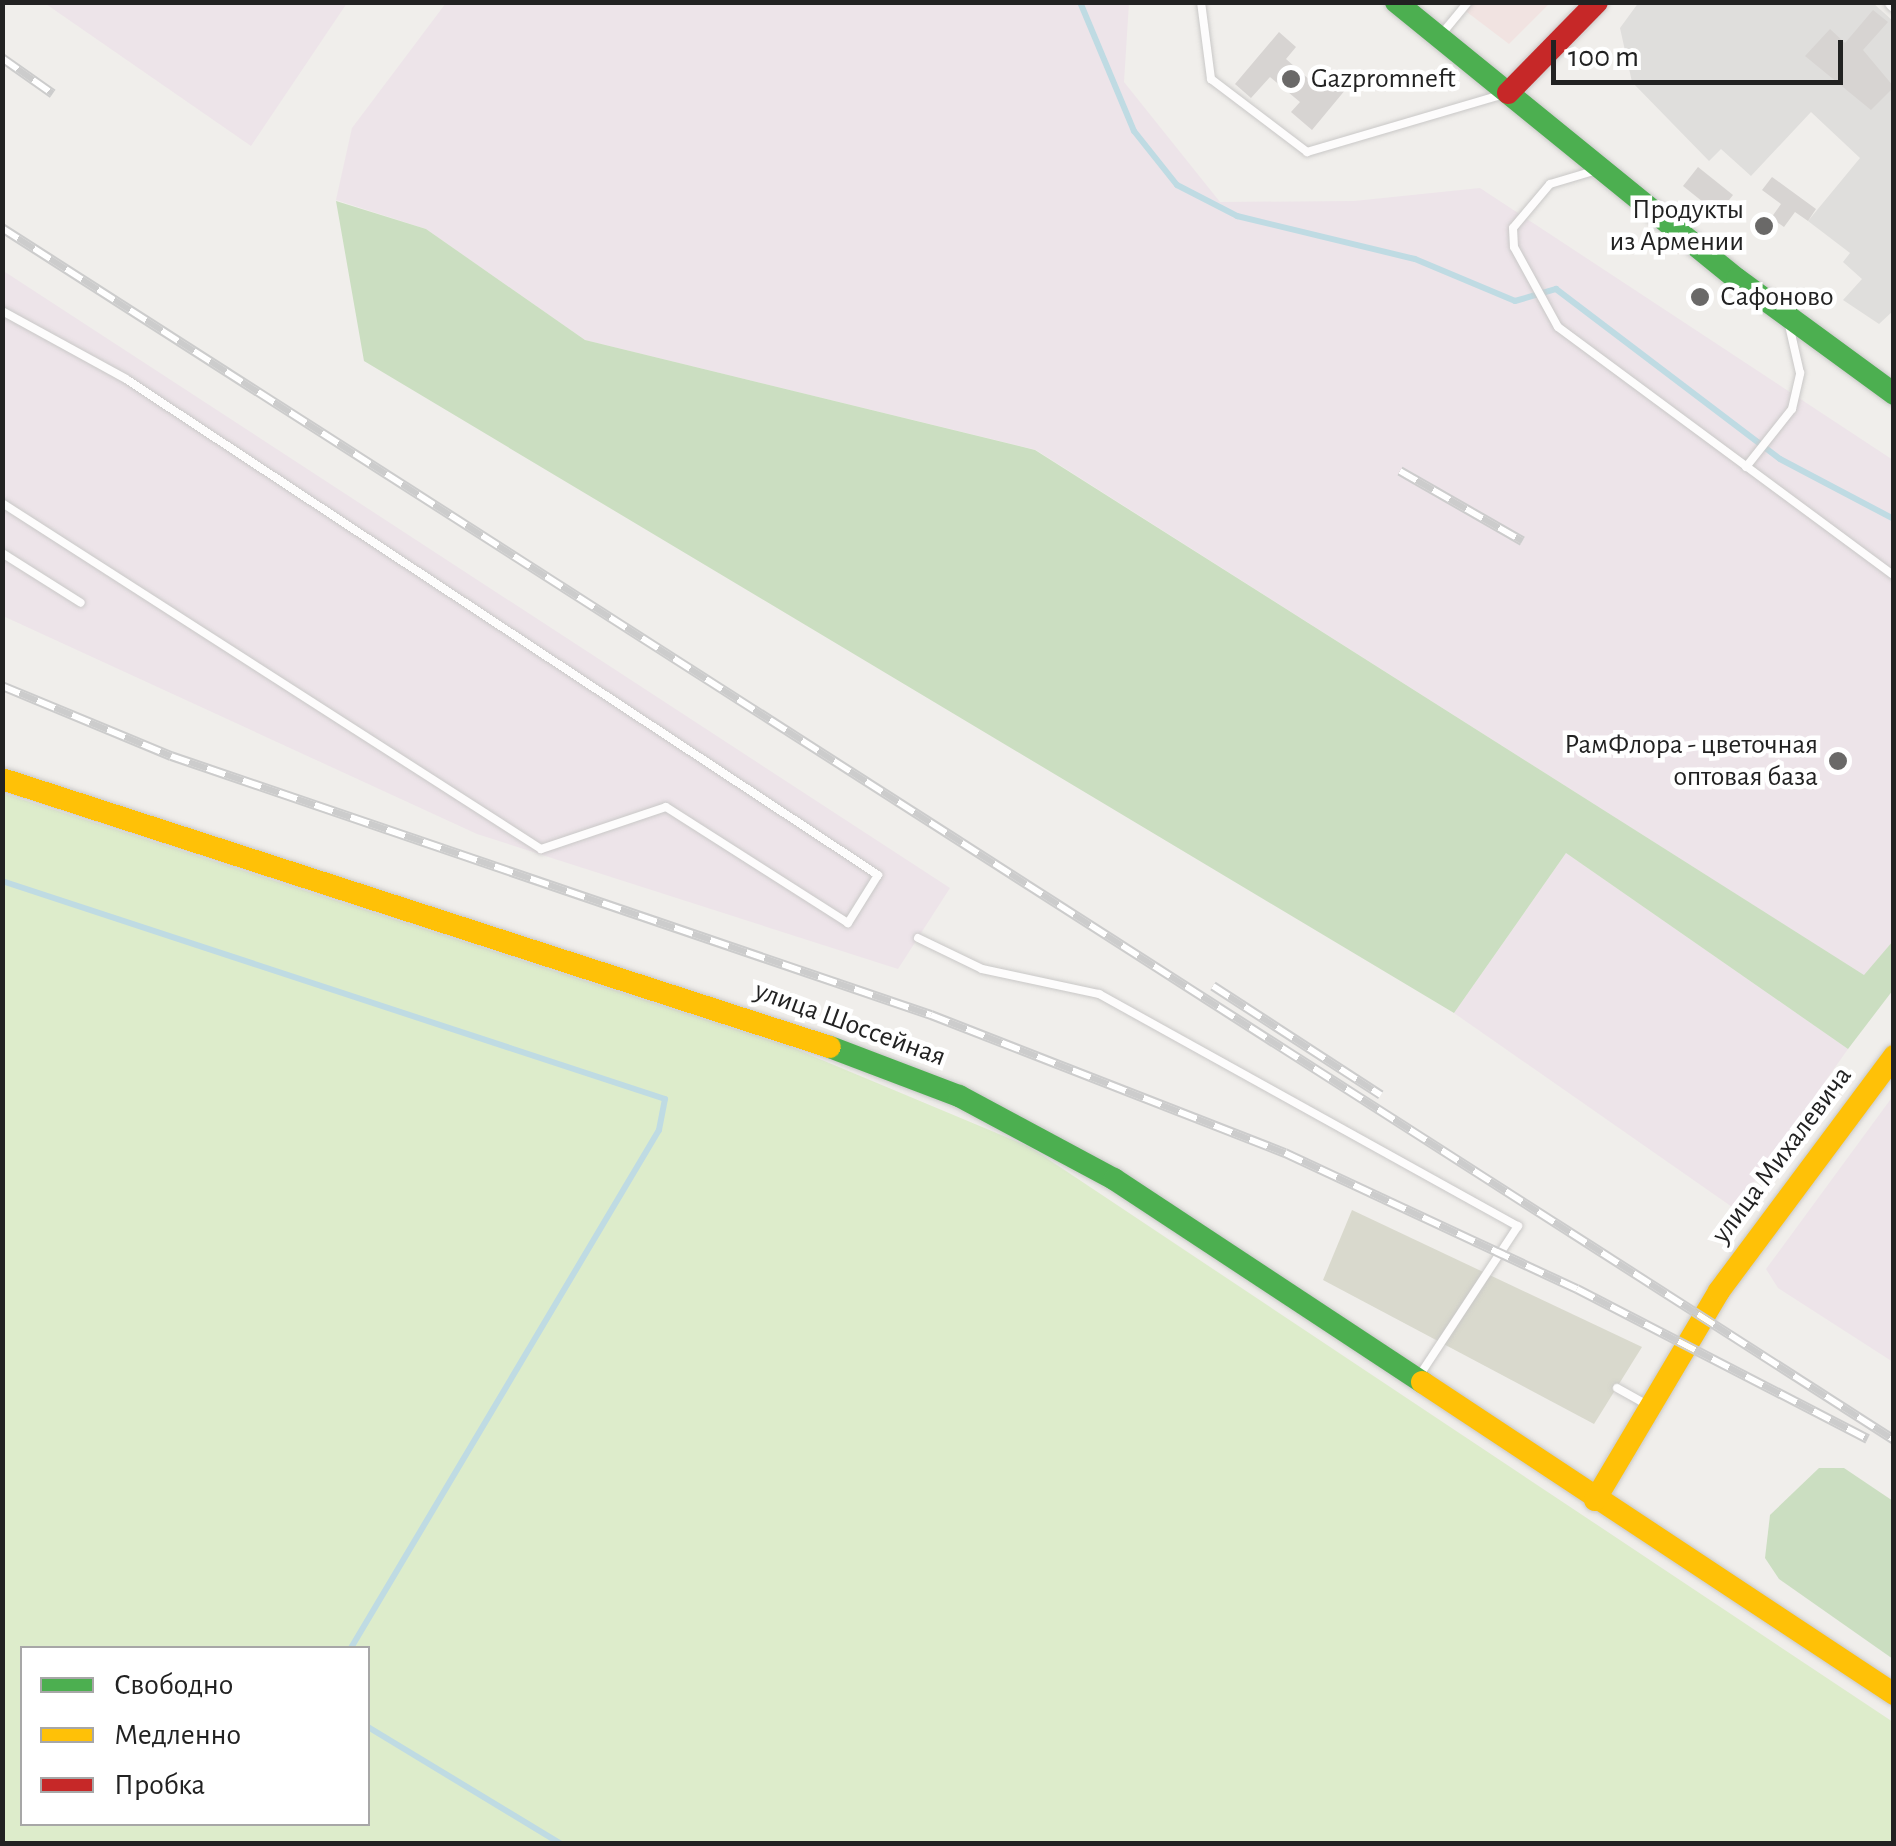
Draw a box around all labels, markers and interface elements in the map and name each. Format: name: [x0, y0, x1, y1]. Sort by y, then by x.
scale bar: [1556, 20, 1848, 82]
text: 100 m: [1568, 42, 1639, 72]
place label: Gazpromneft: [1311, 62, 1456, 96]
marker: Gazpromneft: [1280, 68, 1302, 90]
place label: Продукты из Армении: [1609, 193, 1744, 259]
marker: Продукты из Армении: [1753, 215, 1775, 237]
place label: Сафоново: [1720, 280, 1833, 314]
marker: Сафоново: [1689, 286, 1711, 308]
place label: РамФлора - цветочная оптовая база: [1564, 728, 1818, 794]
marker: РамФлора - цветочная оптовая база: [1827, 750, 1849, 772]
street label: улица Шоссейная: [750, 974, 950, 1074]
street label: улица Михалевича: [1705, 1060, 1859, 1250]
legend: [20, 1646, 370, 1826]
text: Свободно: [114, 1670, 233, 1700]
text: Медленно: [114, 1720, 241, 1750]
text: Пробка: [114, 1770, 205, 1800]

